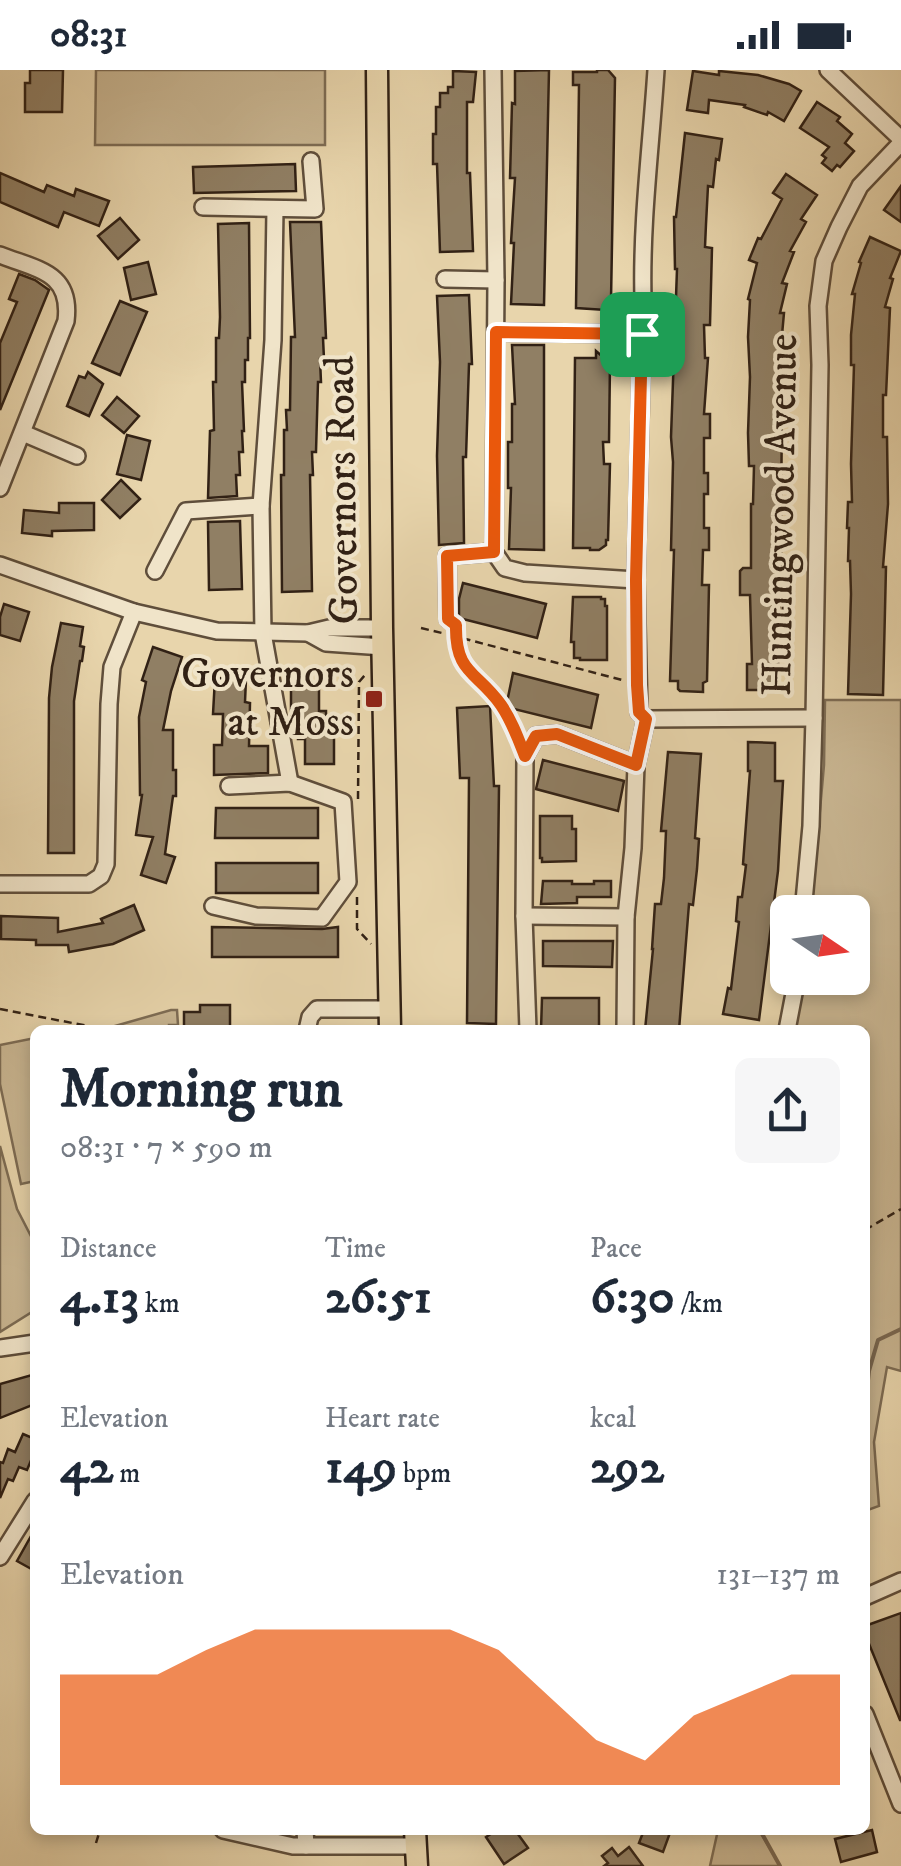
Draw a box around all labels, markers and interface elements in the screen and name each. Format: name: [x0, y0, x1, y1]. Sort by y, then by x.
text: 08:31: [50, 11, 128, 59]
pin: [600, 292, 685, 377]
icon: arrive: [615, 307, 670, 362]
street label: Huntingwood Avenue: [752, 333, 810, 697]
street label: Governors Road: [315, 355, 371, 625]
place label: Governors at Moss: [181, 649, 354, 749]
marker: Governors at Moss: [363, 688, 385, 710]
north arrow: [770, 895, 870, 995]
map controls: [770, 895, 870, 995]
text: Morning run: [60, 1056, 342, 1125]
button: share: [735, 1058, 840, 1163]
text: 08:31 · 7 × 590 m: [60, 1128, 273, 1168]
text: Distance: [60, 1231, 156, 1266]
text: Time: [325, 1231, 386, 1266]
text: Pace: [590, 1231, 642, 1266]
text: 4.13: [60, 1266, 139, 1329]
text: 26:51: [325, 1266, 432, 1329]
text: 6:30: [590, 1266, 675, 1329]
text: km: [139, 1286, 180, 1321]
text: /km: [675, 1286, 723, 1321]
text: Elevation: [60, 1401, 168, 1436]
text: Heart rate: [325, 1401, 440, 1436]
text: kcal: [590, 1401, 636, 1436]
text: 42: [60, 1436, 113, 1499]
text: 149: [325, 1436, 397, 1499]
text: 292: [590, 1436, 664, 1499]
text: m: [113, 1456, 140, 1491]
text: bpm: [397, 1456, 451, 1491]
text: Elevation: [60, 1555, 184, 1595]
text: 131–137 m: [716, 1555, 840, 1595]

